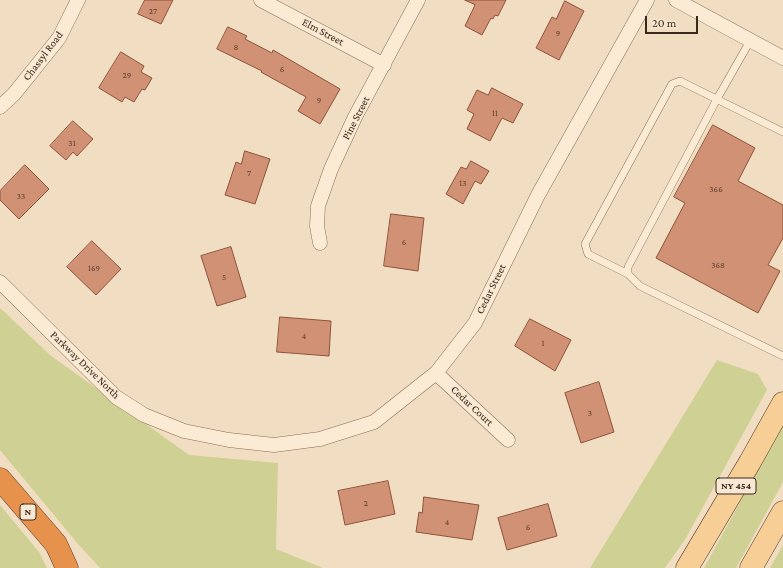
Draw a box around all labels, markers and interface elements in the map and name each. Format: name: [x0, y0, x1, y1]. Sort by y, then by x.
house number: 27: [149, 6, 157, 16]
scale bar: [647, 8, 700, 34]
street label: Elm Street: [300, 15, 346, 49]
text: 20 m: [652, 16, 676, 30]
house number: 9: [556, 28, 560, 38]
street label: Chassyl Road: [20, 29, 66, 83]
house number: 8: [234, 42, 238, 52]
house number: 6: [280, 64, 284, 74]
house number: 29: [123, 70, 131, 80]
street label: Pine Street: [339, 94, 373, 142]
house number: 9: [317, 95, 321, 105]
house number: 11: [492, 108, 498, 118]
house number: 31: [68, 138, 76, 148]
house number: 7: [247, 168, 251, 178]
house number: 13: [459, 178, 467, 188]
house number: 366: [709, 184, 723, 194]
house number: 33: [17, 191, 25, 201]
house number: 6: [402, 237, 406, 247]
house number: 368: [711, 260, 725, 270]
street label: Cedar Street: [473, 262, 509, 316]
house number: 169: [88, 263, 100, 273]
house number: 5: [222, 272, 226, 282]
street label: Parkway Drive North: [47, 328, 123, 402]
house number: 4: [302, 331, 306, 341]
house number: 1: [542, 338, 544, 348]
street label: Cedar Court: [448, 383, 496, 429]
house number: 3: [588, 408, 592, 418]
road number: NY 454: [716, 478, 756, 494]
house number: 2: [364, 498, 368, 508]
road number: N: [20, 504, 36, 520]
house number: 4: [445, 517, 449, 527]
house number: 6: [526, 522, 530, 532]

